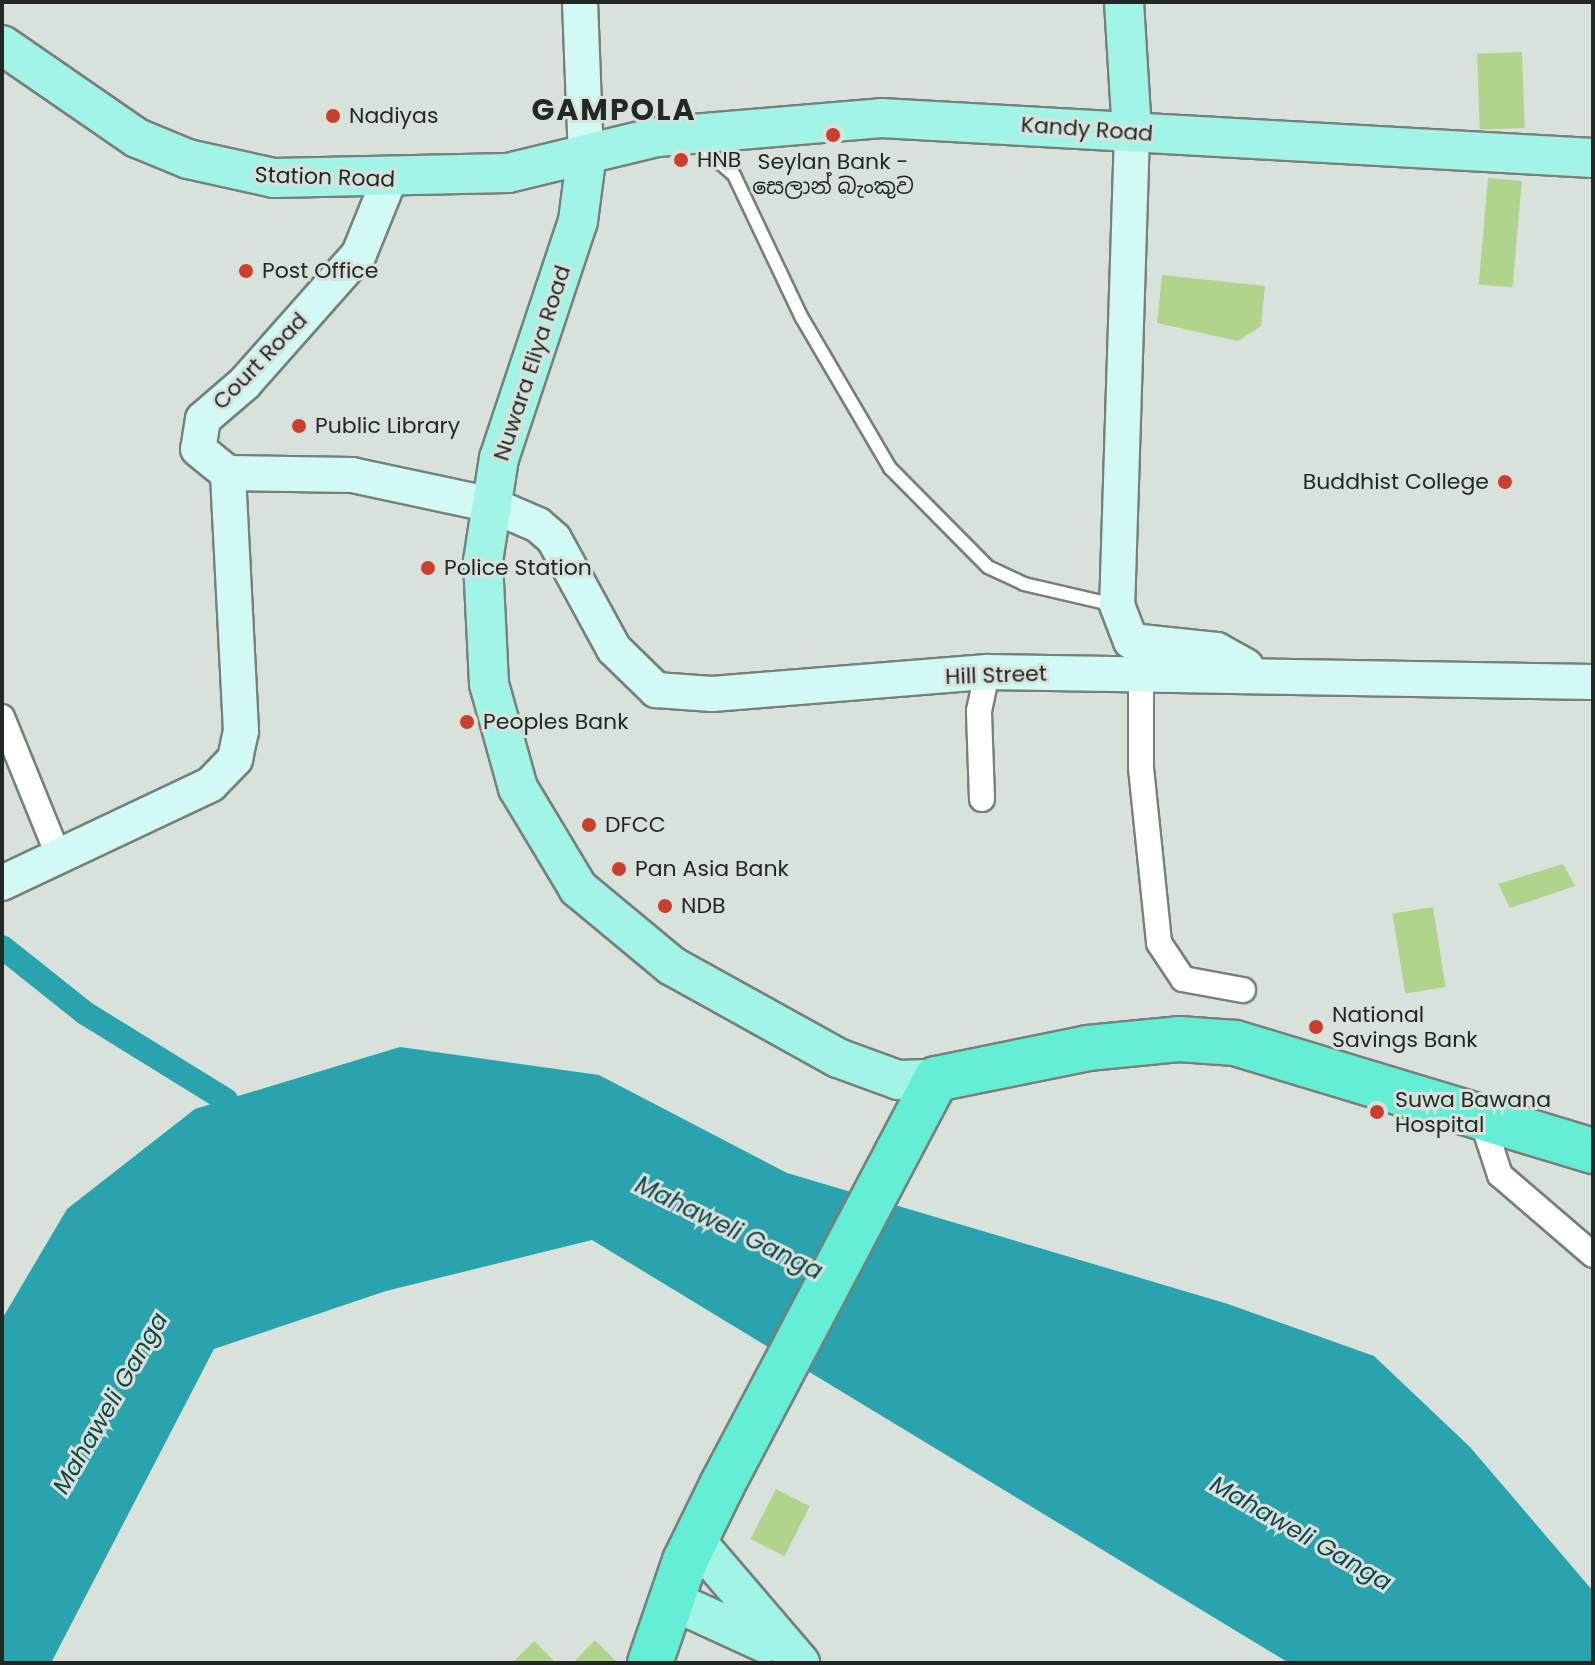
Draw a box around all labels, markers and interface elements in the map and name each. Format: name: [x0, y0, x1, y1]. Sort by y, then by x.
district label: GAMPOLA: [531, 92, 697, 128]
place label: Nadiyas: [349, 103, 438, 129]
marker: Nadiyas: [324, 107, 342, 125]
street label: Kandy Road: [1020, 111, 1154, 147]
marker: Seylan Bank - සෙලාන් බැංකුව: [824, 126, 842, 144]
place label: HNB: [697, 147, 741, 173]
place label: Seylan Bank - සෙලාන් බැංකුව: [752, 148, 914, 200]
marker: HNB: [672, 151, 690, 169]
street label: Station Road: [254, 161, 396, 193]
place label: Post Office: [262, 258, 378, 284]
marker: Post Office: [237, 262, 255, 280]
street label: Nuwara Eliya Road: [488, 262, 576, 464]
street label: Court Road: [207, 307, 313, 415]
place label: Public Library: [315, 413, 460, 439]
marker: Public Library: [290, 417, 308, 435]
place label: Buddhist College: [1303, 469, 1489, 495]
marker: Buddhist College: [1496, 473, 1514, 491]
place label: Police Station: [444, 555, 592, 581]
marker: Police Station: [419, 559, 437, 577]
street label: Hill Street: [945, 660, 1047, 690]
place label: Peoples Bank: [483, 709, 629, 735]
marker: Peoples Bank: [458, 713, 476, 731]
place label: DFCC: [605, 812, 666, 838]
marker: DFCC: [580, 816, 598, 834]
place label: Pan Asia Bank: [635, 856, 789, 882]
marker: Pan Asia Bank: [610, 860, 628, 878]
place label: NDB: [681, 893, 726, 919]
marker: NDB: [656, 897, 674, 915]
place label: National Savings Bank: [1332, 1001, 1478, 1052]
marker: National Savings Bank: [1307, 1018, 1325, 1036]
place label: Suwa Bawana Hospital: [1395, 1086, 1551, 1138]
marker: Suwa Bawana Hospital: [1366, 1101, 1388, 1123]
water label: Mahaweli Ganga: [631, 1170, 827, 1286]
water label: Mahaweli Ganga: [46, 1307, 174, 1499]
water label: Mahaweli Ganga: [1205, 1469, 1397, 1597]

